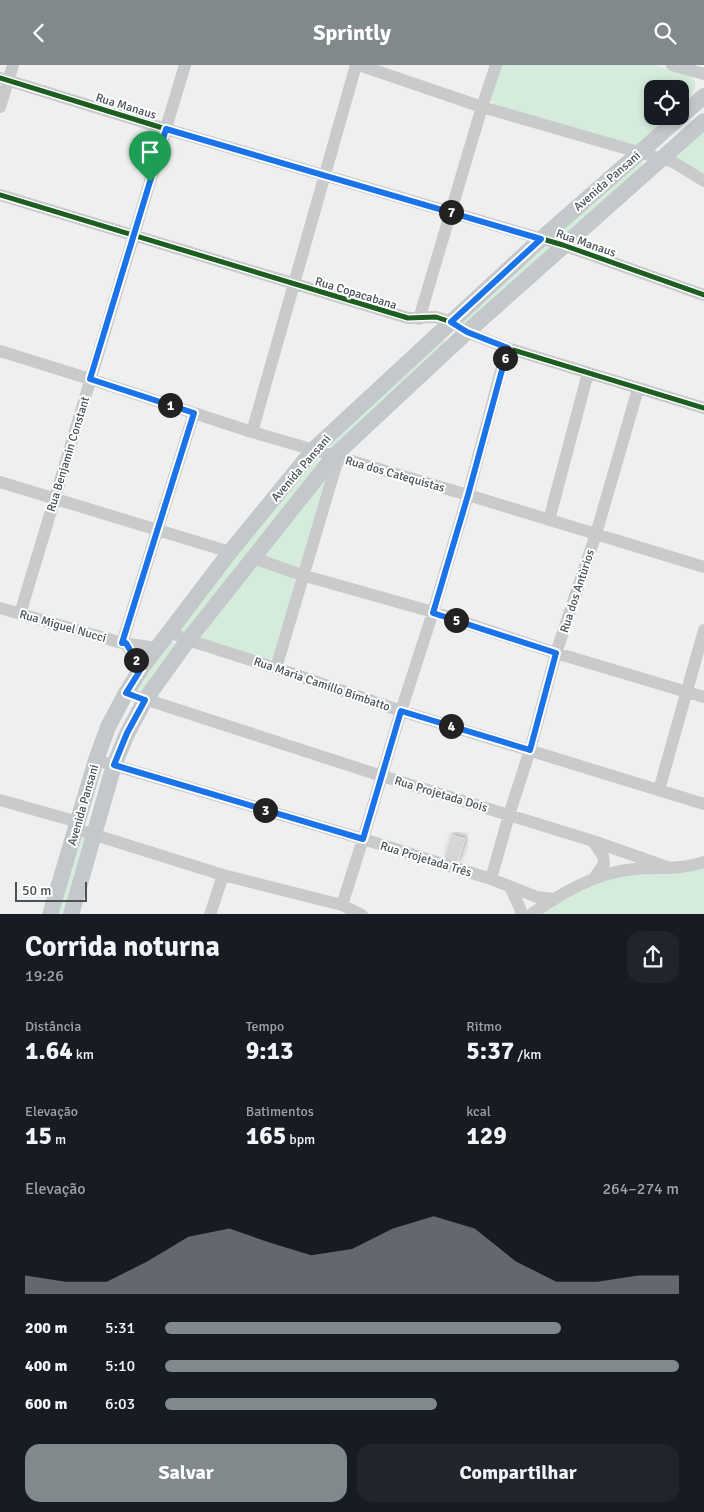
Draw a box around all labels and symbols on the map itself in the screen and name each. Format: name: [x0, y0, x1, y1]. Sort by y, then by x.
street label: Rua Manaus: [94, 90, 158, 123]
pin: [129, 131, 171, 182]
street label: Avenida Pansani: [571, 148, 644, 214]
pin: 7: [438, 199, 464, 225]
street label: Rua Manaus: [554, 226, 618, 261]
street label: Rua Copacabana: [313, 274, 399, 313]
pin: 6: [492, 345, 518, 371]
pin: 1: [158, 393, 182, 417]
street label: Rua Benjamin Constant: [44, 395, 93, 514]
street label: Avenida Pansani: [268, 432, 334, 505]
street label: Rua dos Catequistas: [343, 453, 446, 496]
street label: Rua dos Antùrios: [557, 548, 598, 635]
street label: Rua Miguel Nucci: [18, 607, 108, 646]
pin: 5: [444, 607, 468, 633]
pin: 2: [124, 647, 148, 673]
street label: Rua Maria Camillo Bimbatto: [252, 654, 392, 715]
pin: 4: [438, 713, 464, 739]
street label: Avenida Pansani: [65, 763, 102, 847]
street label: Rua Projetada Dois: [393, 773, 489, 816]
pin: 3: [252, 797, 278, 823]
street label: Rua Projetada Três: [378, 838, 473, 880]
scale bar: [15, 879, 88, 903]

